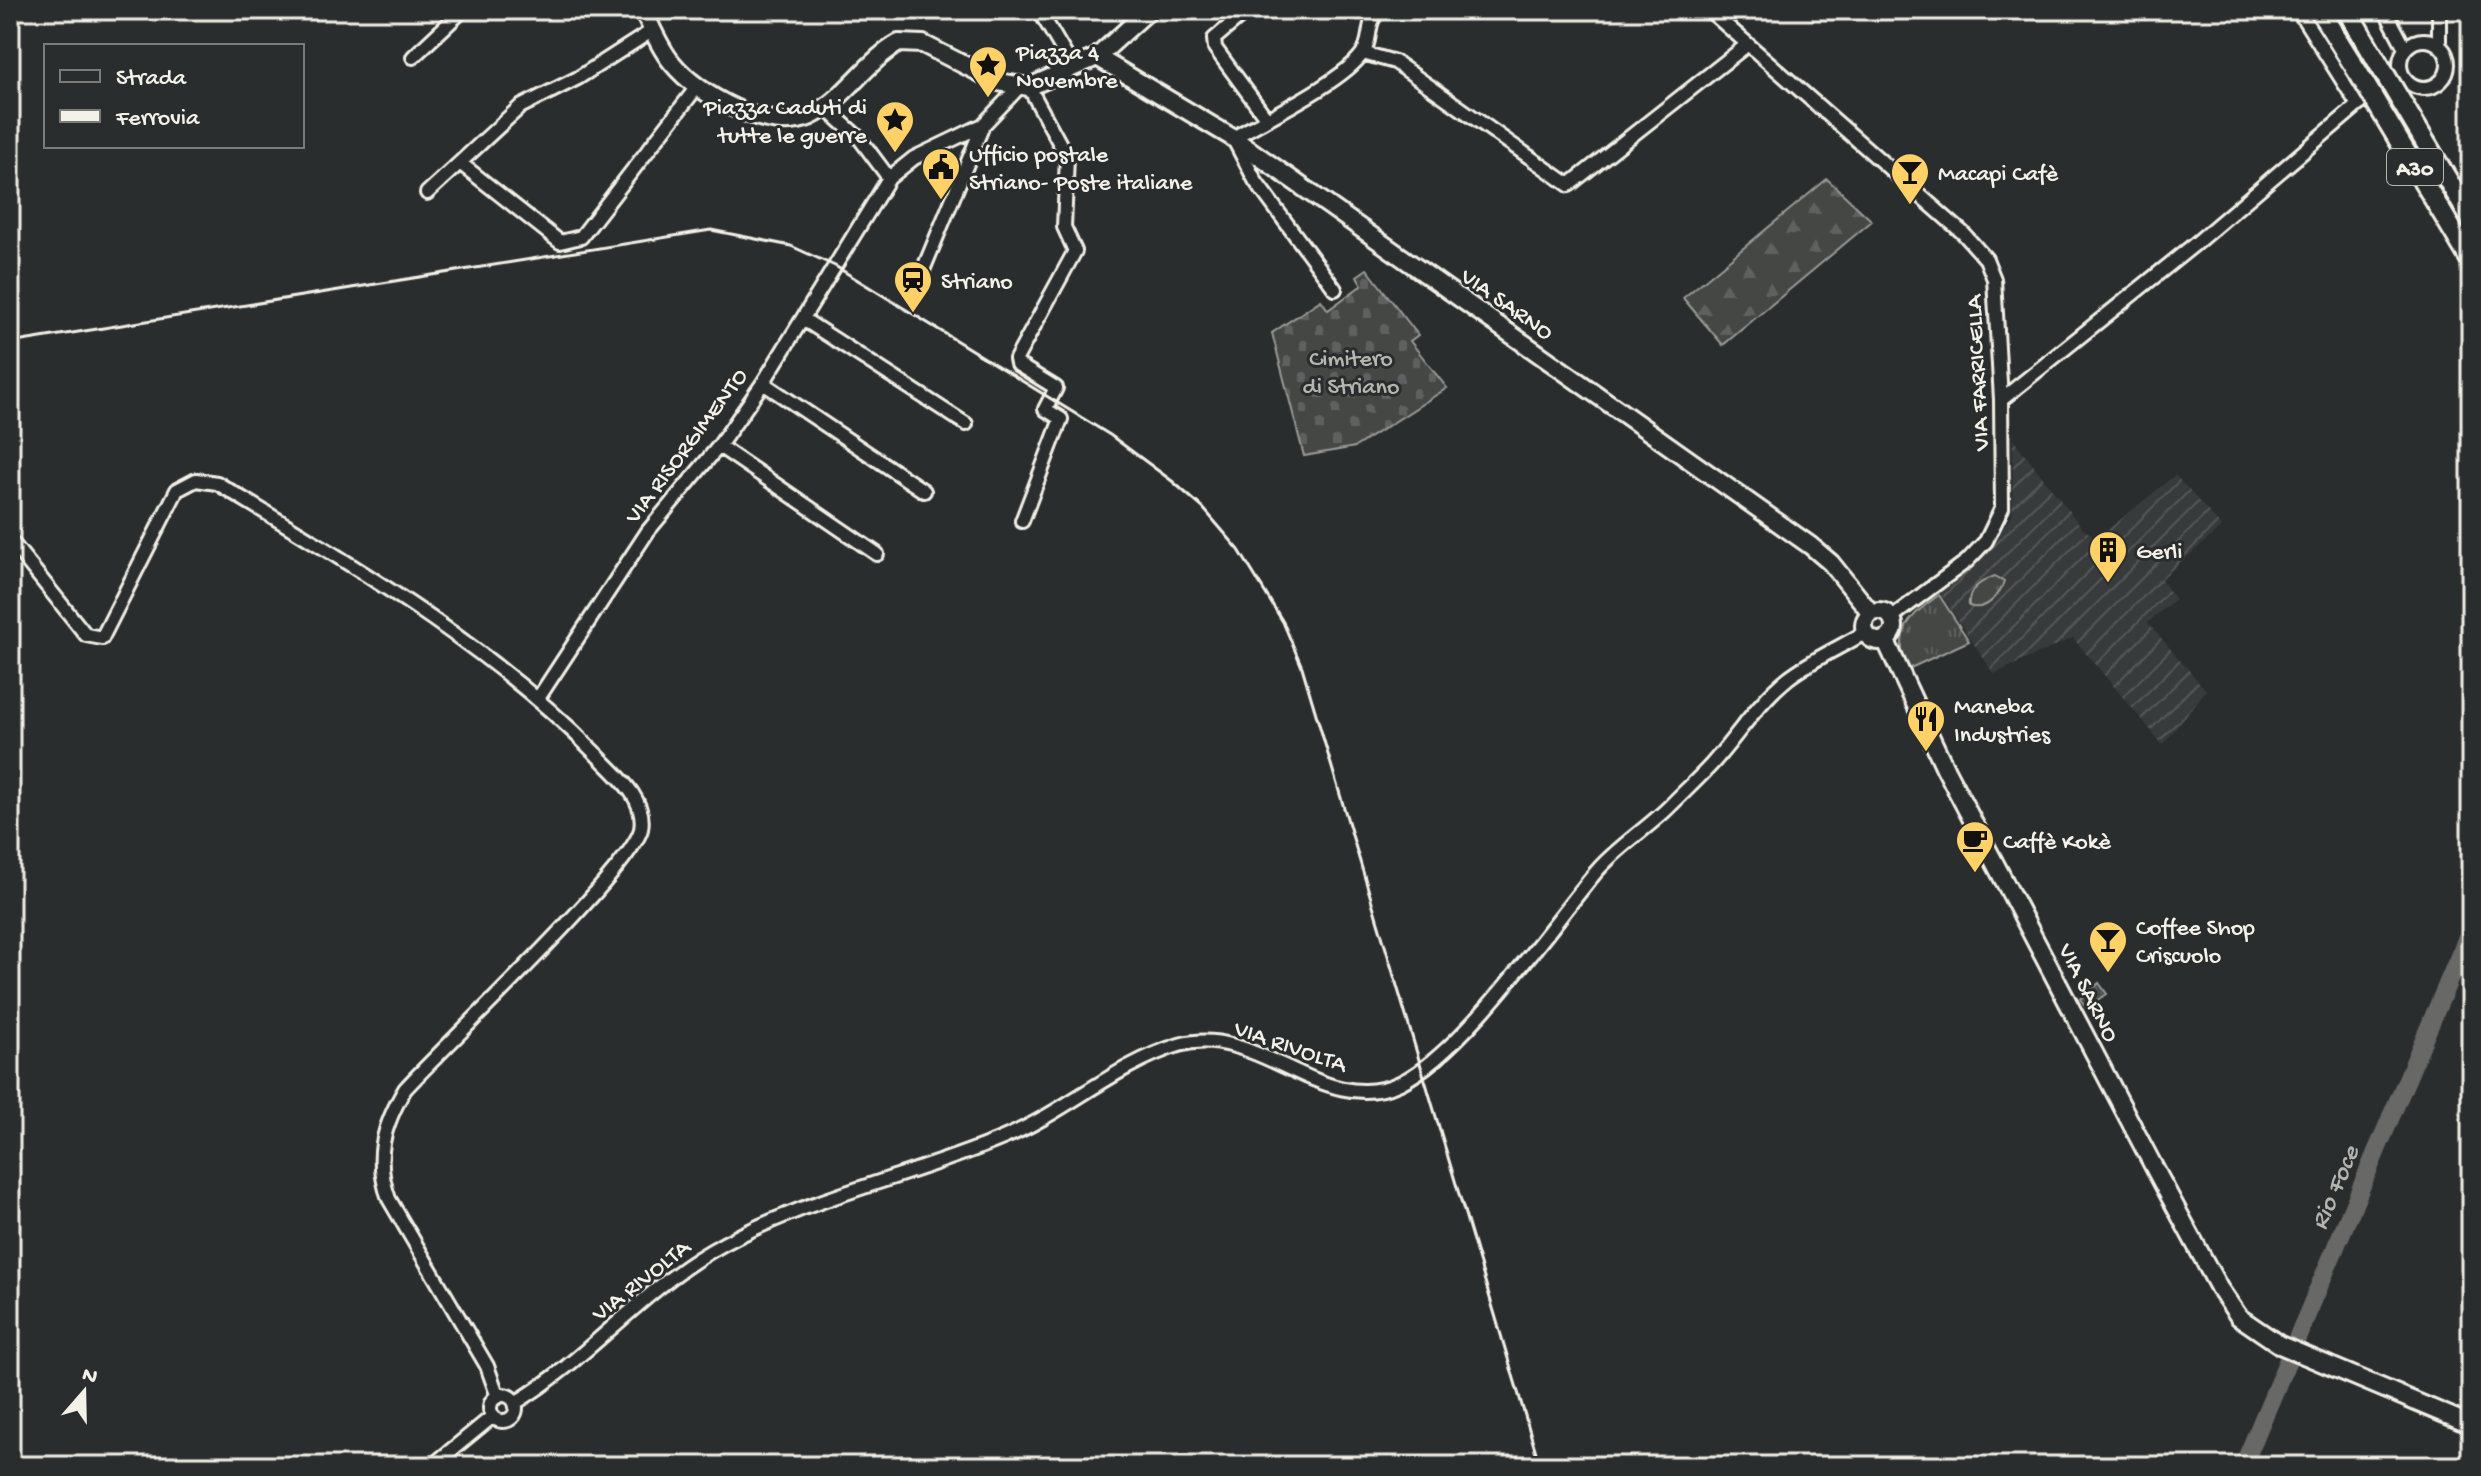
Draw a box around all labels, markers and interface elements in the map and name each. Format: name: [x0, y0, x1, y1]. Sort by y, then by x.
place label: Piazza 4 Novembre: [1015, 40, 1118, 97]
legend: [44, 44, 304, 148]
place icon: Piazza 4 Novembre: [967, 44, 1009, 99]
text: Strada: [116, 65, 187, 94]
place label: Piazza Caduti di tutte le guerre: [702, 95, 868, 152]
place icon: Piazza Caduti di tutte le guerre: [874, 99, 916, 154]
text: Ferrovia: [115, 105, 200, 134]
place label: Ufficio postale Striano- Poste italiane: [969, 142, 1193, 199]
public building icon: Ufficio postale Striano- Poste italiane: [920, 146, 962, 201]
road number: A30: [2387, 149, 2443, 185]
bar icon: Macapi Cafè: [1889, 151, 1931, 206]
place label: Macapi Cafè: [1938, 161, 2059, 190]
station icon: Striano: [892, 259, 934, 314]
street label: VIA SARNO: [1453, 263, 1558, 348]
place label: Striano: [941, 269, 1013, 298]
street label: VIA FARRICELLA: [1961, 292, 1998, 452]
park label: Cimitero di Striano: [1303, 346, 1399, 403]
street label: VIA RISORGIMENTO: [619, 364, 756, 531]
building icon: Gerli: [2087, 529, 2129, 584]
place label: Gerli: [2136, 539, 2183, 568]
place label: Maneba Industries: [1954, 694, 2051, 751]
restaurant icon: Maneba Industries: [1905, 698, 1947, 753]
cafe icon: Caffè Kokè: [1954, 819, 1996, 874]
place label: Caffè Kokè: [2003, 829, 2111, 858]
place label: Coffee Shop Criscuolo: [2136, 915, 2255, 972]
bar icon: Coffee Shop Criscuolo: [2087, 919, 2129, 974]
street label: VIA SARNO: [2049, 938, 2124, 1048]
street label: VIA RIVOLTA: [1229, 1015, 1352, 1082]
water label: Rio Foce: [2306, 1141, 2369, 1235]
street label: VIA RIVOLTA: [586, 1233, 699, 1330]
north arrow: [44, 1352, 124, 1432]
text: N: [78, 1362, 101, 1392]

